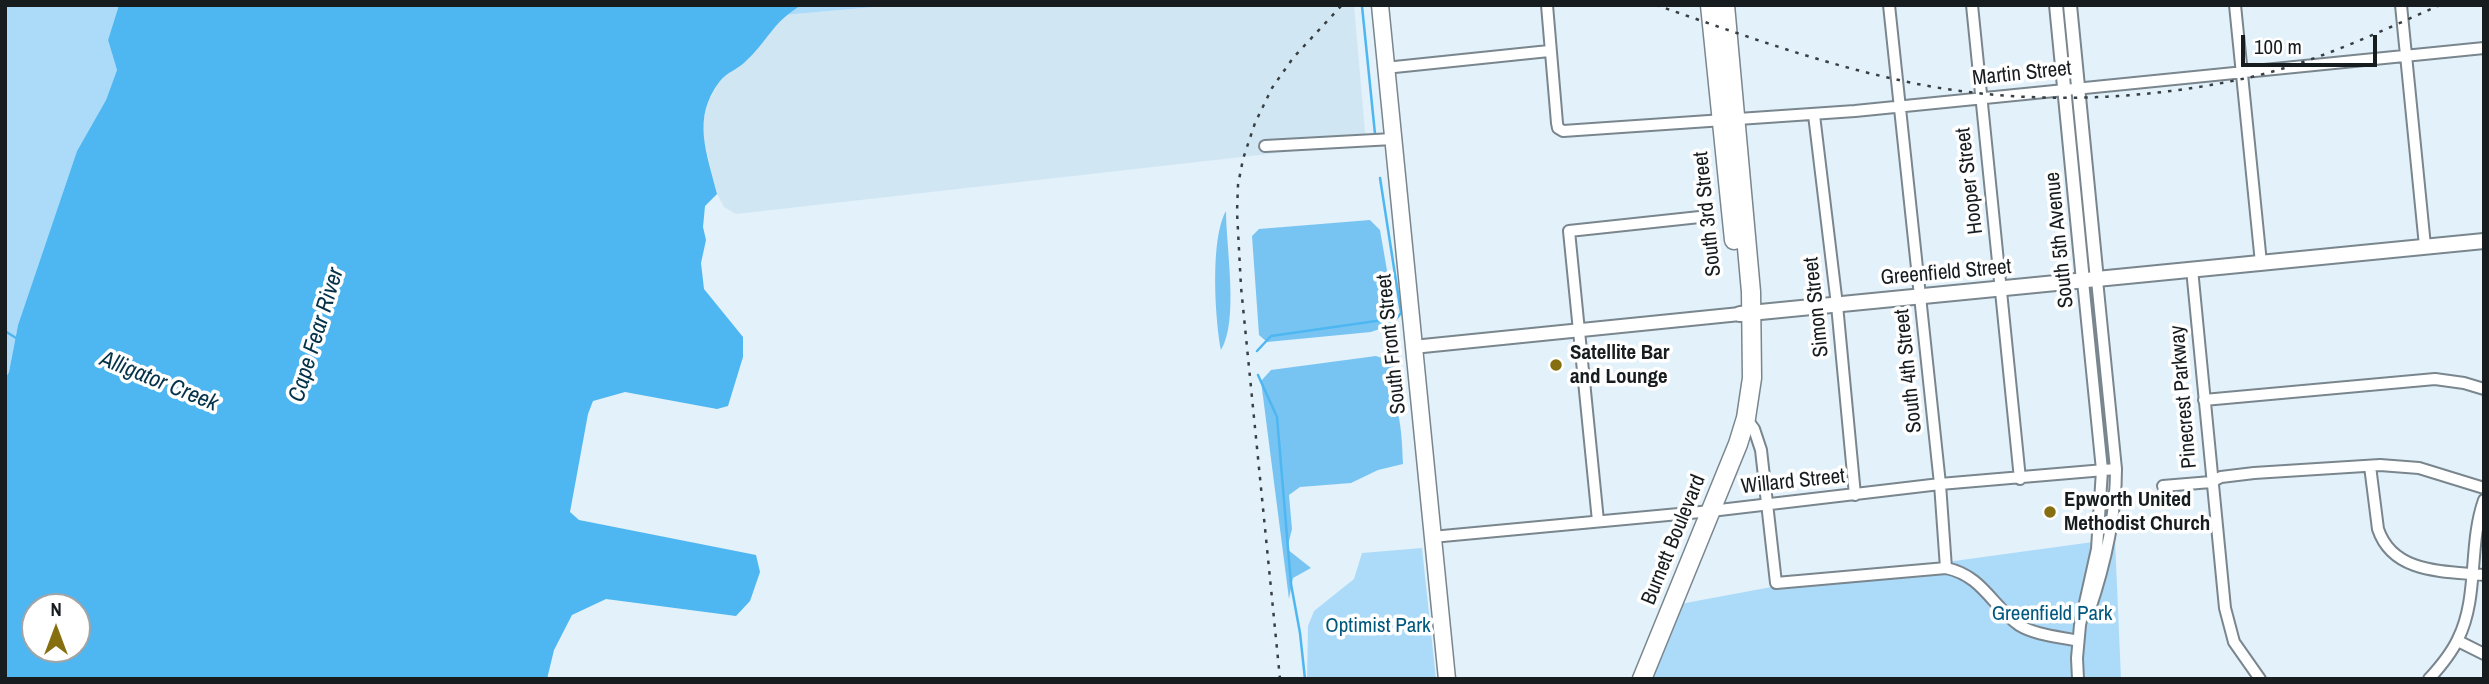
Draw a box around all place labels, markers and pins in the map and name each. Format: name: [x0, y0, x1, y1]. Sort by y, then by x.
place label: Satellite Bar and Lounge: [1570, 340, 1670, 390]
marker: Satellite Bar and Lounge: [1548, 357, 1564, 373]
place label: Epworth United Methodist Church: [2064, 487, 2210, 537]
marker: Epworth United Methodist Church: [2042, 504, 2058, 520]

